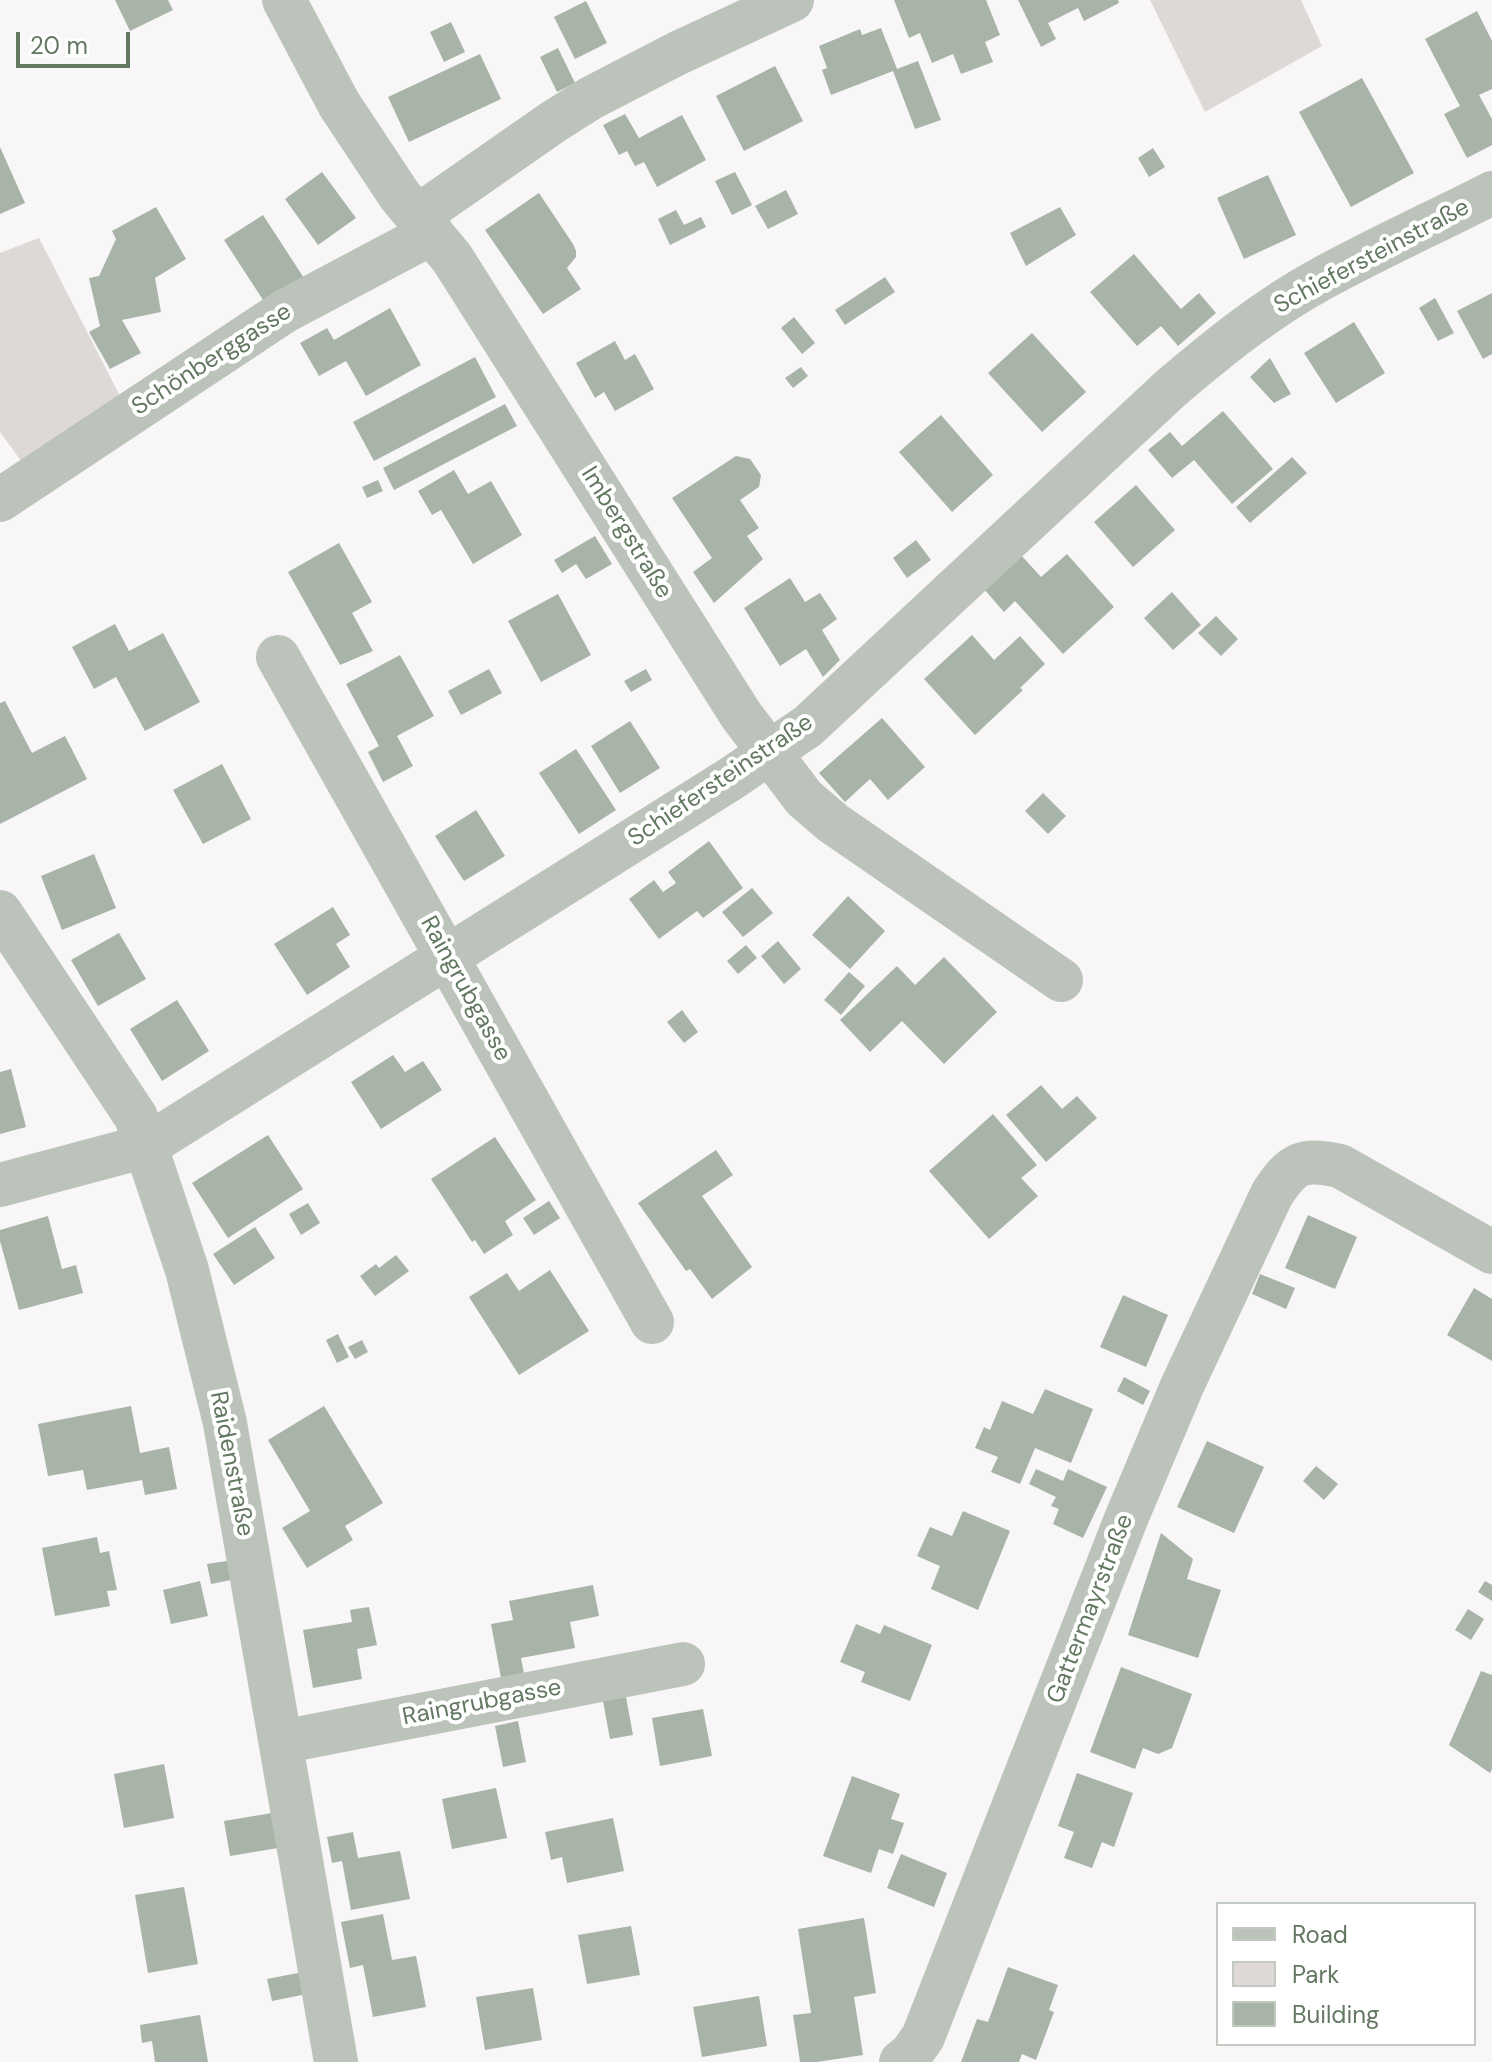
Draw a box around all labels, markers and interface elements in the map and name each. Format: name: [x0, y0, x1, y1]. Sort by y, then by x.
scale bar: [20, 16, 134, 66]
text: 20 m: [30, 30, 88, 61]
street label: Schiefersteinstraße: [1270, 193, 1474, 321]
street label: Schönberggasse: [127, 298, 297, 422]
street label: Imbergstraße: [574, 462, 678, 604]
street label: Schiefersteinstraße: [623, 708, 819, 854]
street label: Raingrubgasse: [413, 912, 517, 1066]
street label: Raidenstraße: [203, 1389, 259, 1539]
street label: Gattermayrstraße: [1042, 1510, 1140, 1708]
street label: Raingrubgasse: [400, 1673, 564, 1733]
legend: [1216, 1902, 1476, 2046]
text: Road: [1292, 1919, 1348, 1950]
text: Park: [1292, 1959, 1339, 1990]
text: Building: [1292, 1999, 1379, 2030]

